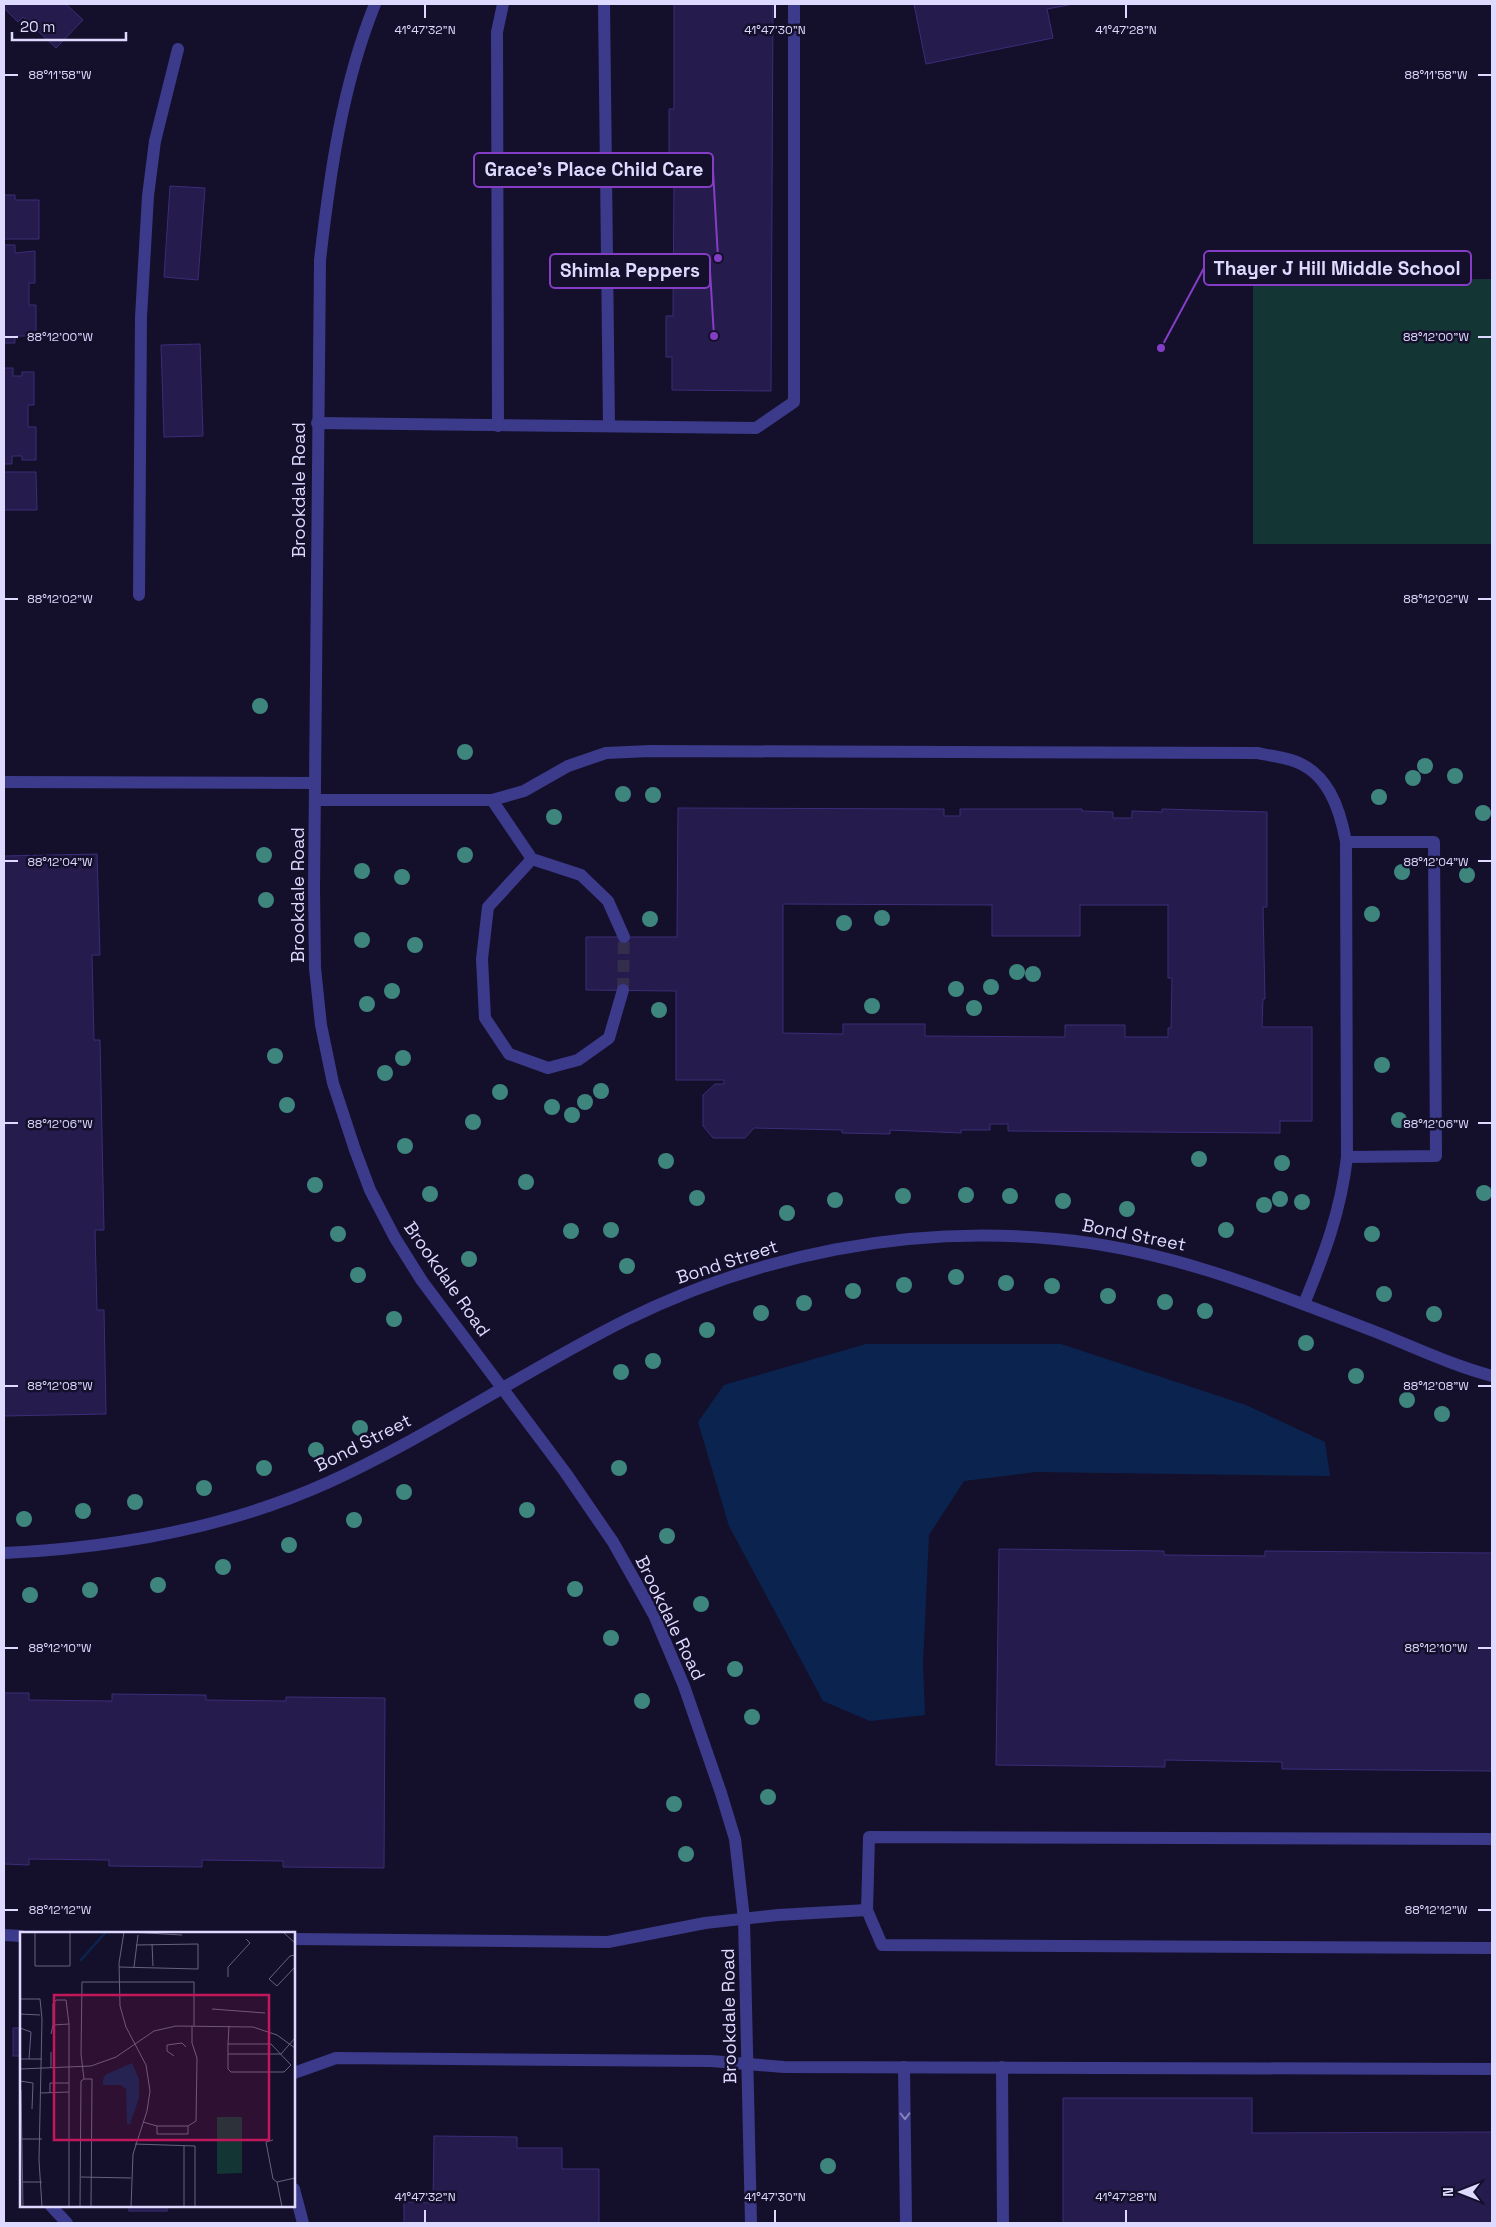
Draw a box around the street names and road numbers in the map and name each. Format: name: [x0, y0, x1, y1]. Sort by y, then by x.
street label: Brookdale Road: [287, 422, 310, 558]
street label: Brookdale Road: [286, 827, 309, 963]
street label: Bond Street: [1080, 1213, 1188, 1256]
street label: Brookdale Road: [399, 1217, 496, 1341]
street label: Bond Street: [673, 1234, 780, 1289]
street label: Bond Street: [311, 1408, 415, 1477]
street label: Brookdale Road: [630, 1552, 711, 1684]
street label: Brookdale Road: [716, 1948, 741, 2084]

